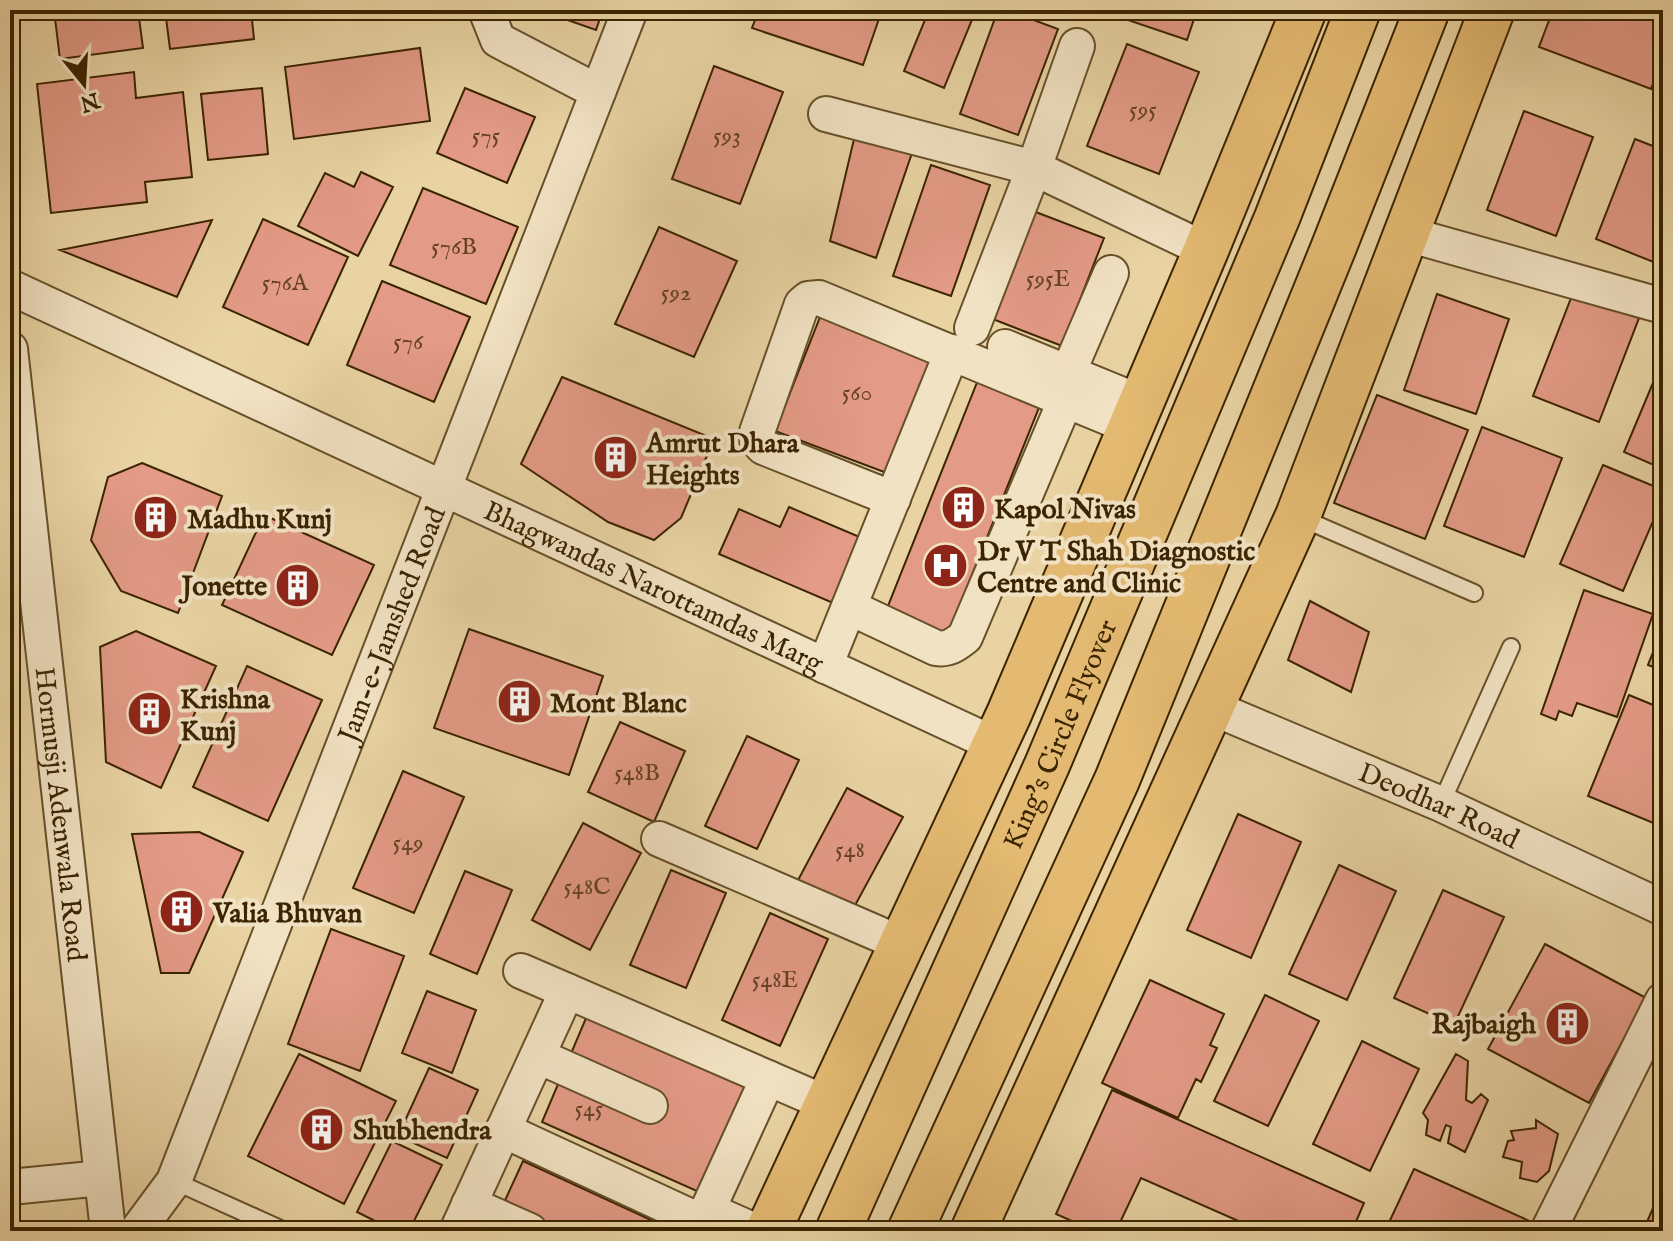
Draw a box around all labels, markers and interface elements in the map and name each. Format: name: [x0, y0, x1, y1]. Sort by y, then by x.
north arrow: [44, 44, 124, 124]
text: N: [76, 85, 104, 117]
house number: 595: [1129, 95, 1157, 126]
house number: 575: [472, 121, 501, 152]
house number: 593: [713, 121, 741, 152]
house number: 576B: [431, 232, 477, 263]
house number: 595E: [1026, 264, 1070, 295]
house number: 576A: [262, 268, 309, 299]
house number: 592: [661, 278, 691, 309]
house number: 576: [393, 327, 424, 358]
house number: 560: [842, 378, 872, 409]
place label: Amrut Dhara Heights: [645, 427, 800, 494]
building icon: Amrut Dhara Heights: [591, 434, 639, 482]
building icon: Kapol Nivas: [939, 484, 987, 532]
place label: Kapol Nivas: [994, 493, 1136, 528]
building icon: Madhu Kunj: [132, 494, 180, 542]
street label: Bhagwandas Narottamdas Marg: [478, 494, 829, 683]
street label: Jam-e-Jamshed Road: [331, 502, 455, 750]
place label: Madhu Kunj: [187, 503, 332, 538]
place label: Dr V T Shah Diagnostic Centre and Clinic: [977, 535, 1255, 602]
hospital icon: Dr V T Shah Diagnostic Centre and Clinic: [922, 542, 970, 590]
building icon: Jonette: [274, 561, 322, 609]
place label: Jonette: [177, 570, 267, 605]
street label: King's Circle Flyover: [996, 615, 1126, 855]
street label: Hormusji Adenwala Road: [25, 665, 93, 964]
building icon: Mont Blanc: [495, 678, 543, 726]
place label: Krishna Kunj: [180, 683, 271, 750]
place label: Mont Blanc: [550, 687, 687, 722]
building icon: Krishna Kunj: [125, 690, 173, 738]
street label: Deodhar Road: [1353, 756, 1524, 858]
house number: 548B: [614, 758, 660, 789]
house number: 549: [393, 828, 423, 859]
house number: 548: [835, 835, 865, 866]
house number: 548C: [564, 872, 610, 903]
building icon: Valia Bhuvan: [158, 888, 206, 936]
place label: Valia Bhuvan: [212, 897, 362, 932]
house number: 548E: [752, 965, 798, 996]
building icon: Rajbaigh: [1543, 999, 1591, 1047]
place label: Rajbaigh: [1431, 1008, 1537, 1043]
house number: 545: [575, 1094, 604, 1125]
building icon: Shubhendra: [298, 1105, 346, 1153]
place label: Shubhendra: [353, 1114, 492, 1149]

